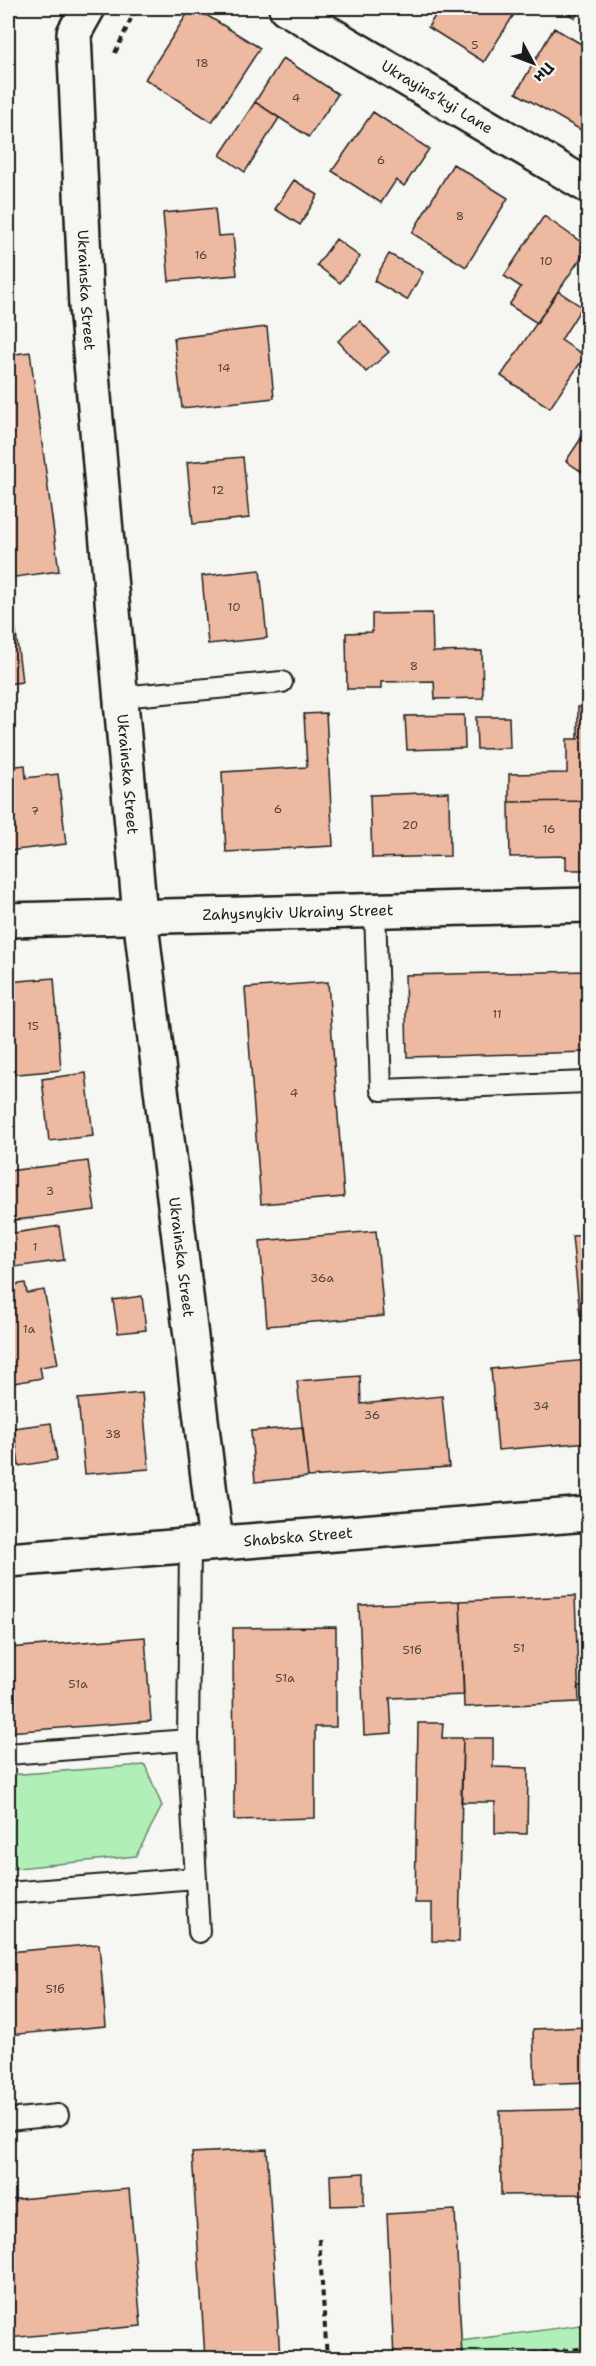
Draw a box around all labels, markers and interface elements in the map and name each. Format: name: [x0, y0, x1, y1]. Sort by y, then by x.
north arrow: [503, 33, 563, 93]
house number: 5: [471, 37, 479, 53]
house number: 18: [195, 55, 209, 71]
street label: Ukrayinsʹkyi Lane: [377, 56, 497, 138]
text: Пн: [529, 58, 559, 87]
house number: 4: [292, 90, 300, 106]
house number: 6: [377, 152, 385, 168]
house number: 8: [456, 208, 464, 224]
street label: Ukrainska Street: [73, 229, 100, 351]
house number: 16: [194, 247, 208, 263]
house number: 10: [539, 253, 553, 269]
house number: 14: [218, 360, 230, 376]
house number: 12: [212, 482, 224, 498]
house number: 10: [227, 599, 241, 615]
house number: 8: [410, 658, 418, 674]
street label: Ukrainska Street: [112, 713, 143, 835]
house number: 6: [274, 801, 282, 817]
house number: 7: [31, 803, 39, 819]
house number: 20: [402, 817, 418, 833]
house number: 16: [542, 821, 556, 837]
street label: Zahysnykiv Ukrainy Street: [202, 900, 394, 925]
house number: 11: [492, 1006, 502, 1022]
house number: 15: [27, 1018, 39, 1034]
house number: 4: [290, 1085, 298, 1101]
house number: 3: [46, 1183, 54, 1199]
street label: Ukrainska Street: [164, 1196, 199, 1318]
house number: 1: [32, 1239, 38, 1255]
house number: 36а: [310, 1270, 335, 1286]
house number: 1а: [23, 1321, 36, 1337]
house number: 34: [533, 1398, 549, 1414]
house number: 36: [364, 1407, 380, 1423]
house number: 38: [105, 1426, 121, 1442]
street label: Shabska Street: [243, 1523, 353, 1551]
house number: 51: [513, 1640, 525, 1656]
house number: 51б: [402, 1642, 422, 1658]
house number: 51а: [275, 1670, 295, 1686]
house number: 51а: [68, 1676, 88, 1692]
house number: 51б: [45, 1981, 65, 1997]

